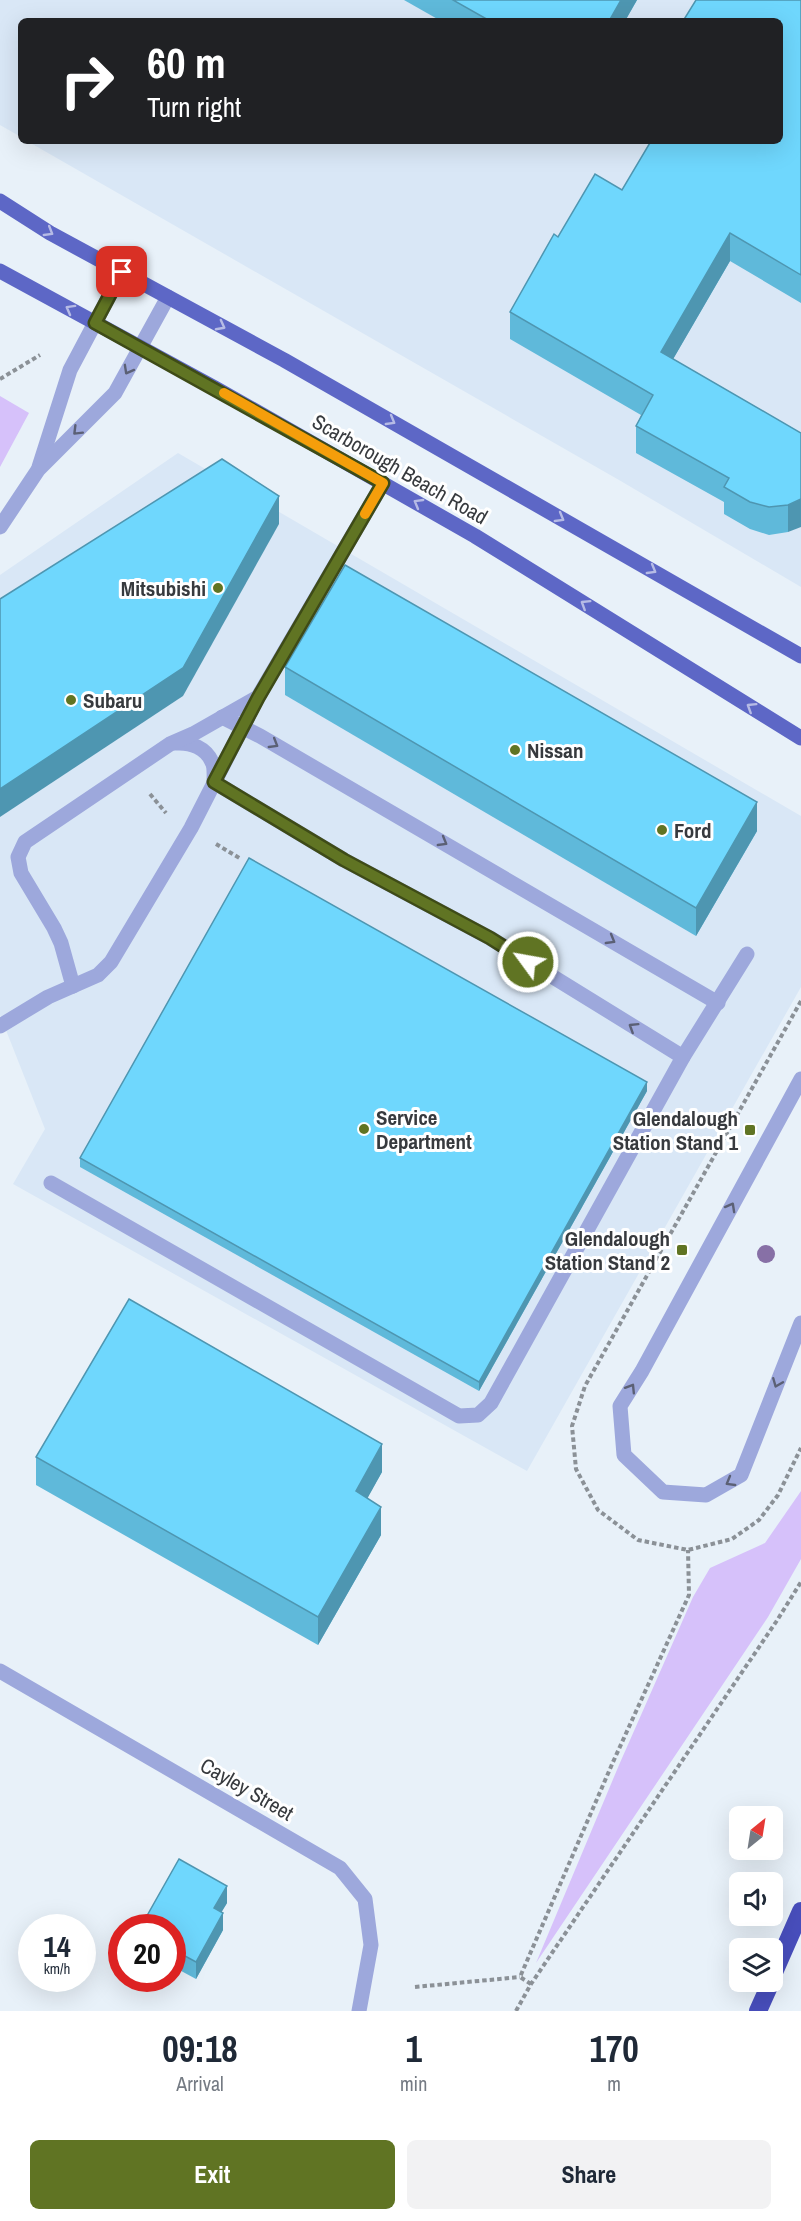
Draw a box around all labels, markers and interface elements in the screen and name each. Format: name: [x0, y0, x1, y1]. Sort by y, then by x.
text: 60 m: [147, 35, 226, 91]
icon: right: [48, 42, 126, 120]
text: Turn right: [147, 89, 241, 125]
one-way arrow: [43, 225, 54, 237]
pin: [96, 246, 147, 297]
icon: arrive: [105, 255, 138, 288]
one-way arrow: [66, 305, 76, 316]
one-way arrow: [214, 319, 225, 330]
one-way arrow: [124, 364, 135, 374]
street label: Scarborough Beach Road: [307, 407, 493, 531]
one-way arrow: [385, 414, 395, 425]
one-way arrow: [73, 424, 84, 435]
one-way arrow: [414, 499, 425, 511]
one-way arrow: [554, 511, 564, 522]
one-way arrow: [645, 563, 656, 575]
place label: Mitsubishi: [121, 574, 206, 603]
marker: Mitsubishi: [211, 581, 225, 595]
one-way arrow: [581, 600, 591, 612]
place label: Subaru: [83, 686, 142, 715]
marker: Subaru: [64, 693, 78, 707]
one-way arrow: [747, 703, 757, 714]
one-way arrow: [268, 736, 278, 748]
place label: Nissan: [527, 736, 583, 765]
marker: Nissan: [508, 743, 522, 757]
place label: Ford: [674, 816, 711, 845]
marker: Ford: [655, 823, 669, 837]
one-way arrow: [437, 835, 447, 846]
position arrow: [496, 930, 560, 994]
one-way arrow: [605, 933, 615, 944]
one-way arrow: [629, 1023, 640, 1034]
place label: Service Department: [376, 1103, 472, 1156]
place label: Glendalough Station Stand 1: [613, 1104, 738, 1157]
marker: Service Department: [357, 1122, 371, 1136]
marker: Glendalough Station Stand 1: [743, 1123, 757, 1137]
one-way arrow: [724, 1203, 735, 1213]
place label: Glendalough Station Stand 2: [545, 1224, 670, 1277]
marker: Glendalough Station Stand 2: [675, 1243, 689, 1257]
one-way arrow: [772, 1377, 784, 1388]
one-way arrow: [624, 1384, 636, 1394]
one-way arrow: [726, 1474, 736, 1486]
street label: Cayley Street: [195, 1751, 299, 1828]
north arrow: [729, 1806, 783, 1860]
map controls: [729, 1806, 783, 1992]
button: sound: [729, 1872, 783, 1926]
speed limit sign: 20: [108, 1914, 186, 1992]
text: 14: [43, 1926, 71, 1966]
button: layers: [729, 1938, 783, 1992]
text: km/h: [44, 1958, 70, 1979]
text: 09:18: [162, 2025, 238, 2073]
text: 1: [405, 2025, 422, 2073]
text: 170: [590, 2025, 639, 2073]
text: Arrival: [176, 2070, 224, 2097]
text: min: [400, 2070, 427, 2097]
text: m: [607, 2070, 621, 2097]
button: Exit: [30, 2140, 395, 2209]
button: Share: [407, 2140, 771, 2209]

